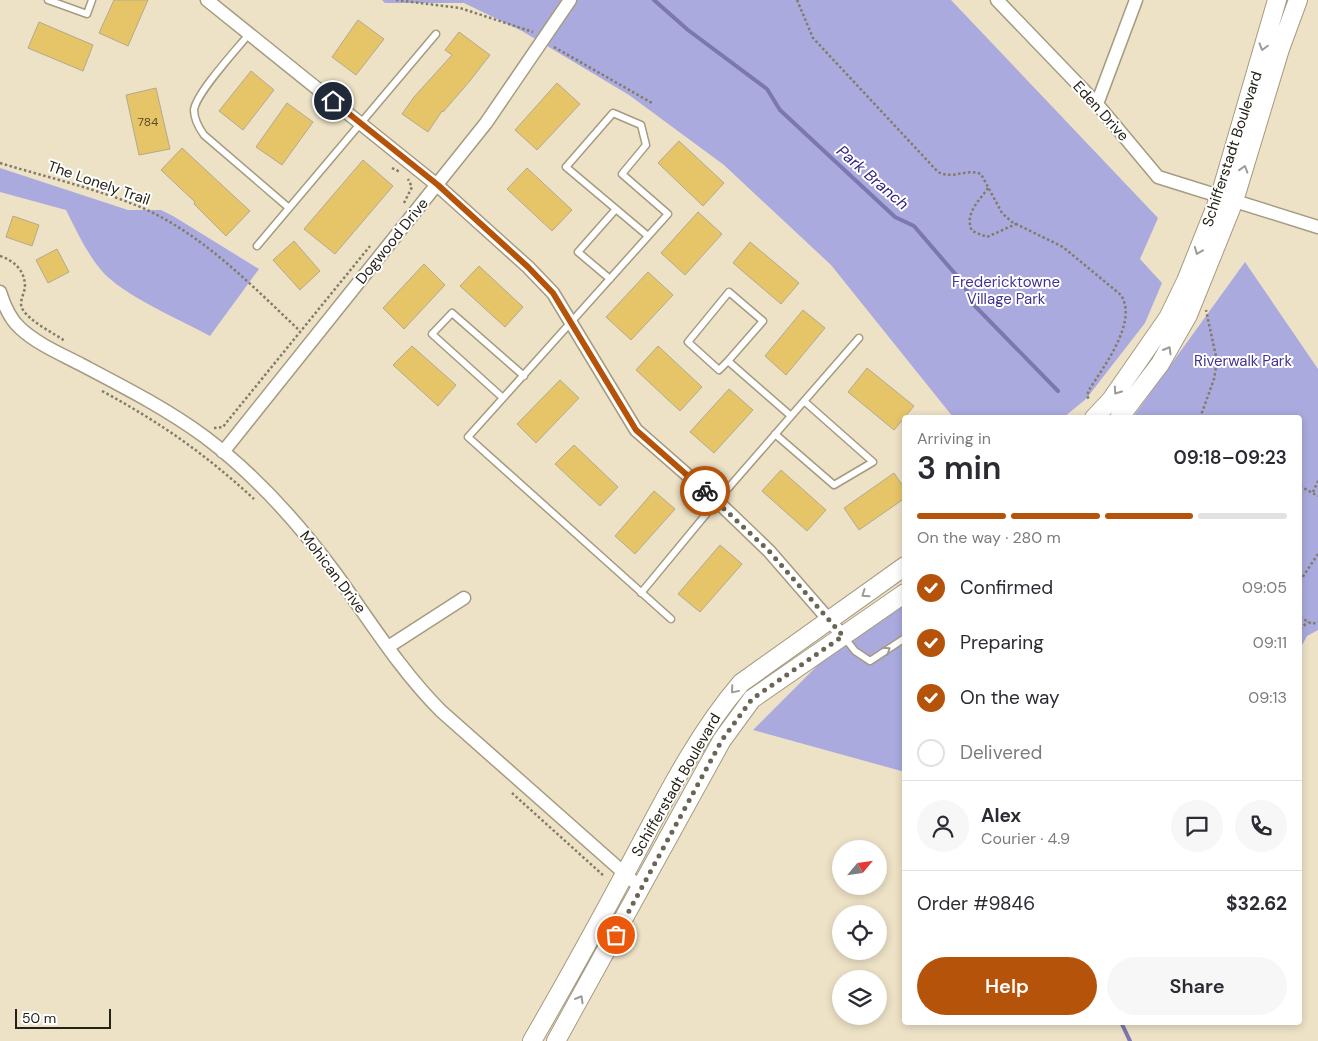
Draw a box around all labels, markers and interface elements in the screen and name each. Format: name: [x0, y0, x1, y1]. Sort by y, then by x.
one-way arrow: [1259, 42, 1269, 50]
street label: Schifferstadt Boulevard: [1197, 69, 1267, 229]
street label: Eden Drive: [1069, 77, 1133, 145]
pin: [312, 80, 354, 122]
icon: home: [319, 87, 347, 115]
house number: 784: [138, 114, 158, 130]
water label: Park Branch: [832, 140, 913, 214]
street label: The Lonely Trail: [45, 156, 153, 210]
one-way arrow: [1239, 165, 1249, 173]
street label: Dogwood Drive: [351, 194, 433, 288]
one-way arrow: [1194, 246, 1204, 255]
park label: Fredericktowne Village Park: [952, 272, 1060, 309]
one-way arrow: [1162, 347, 1172, 356]
park label: Riverwalk Park: [1194, 351, 1292, 371]
one-way arrow: [1114, 386, 1123, 395]
text: Arriving in: [917, 428, 991, 449]
text: 09:18–09:23: [1173, 445, 1287, 470]
text: 3 min: [917, 447, 1001, 489]
courier: [680, 466, 730, 516]
icon: bike: [691, 477, 719, 505]
street label: Mohican Drive: [295, 527, 371, 617]
text: On the way · 280 m: [917, 527, 1061, 548]
icon: check: [917, 574, 945, 602]
text: Confirmed: [960, 575, 1053, 600]
text: 09:05: [1242, 577, 1287, 598]
one-way arrow: [861, 588, 871, 597]
icon: check: [917, 629, 945, 657]
text: Preparing: [960, 630, 1044, 655]
text: 09:11: [1253, 632, 1287, 653]
one-way arrow: [881, 647, 890, 656]
icon: check: [917, 684, 945, 712]
one-way arrow: [731, 685, 740, 694]
text: On the way: [960, 685, 1060, 710]
text: 09:13: [1248, 687, 1287, 708]
street label: Schifferstadt Boulevard: [627, 710, 725, 860]
text: Delivered: [960, 740, 1042, 765]
button: person: [917, 800, 969, 852]
button: chat: [1171, 800, 1223, 852]
button: phone: [1235, 800, 1287, 852]
text: Alex: [981, 803, 1021, 828]
text: Courier · 4.9: [981, 828, 1070, 849]
north arrow: [832, 840, 888, 895]
map controls: [832, 840, 887, 1025]
text: Order #9846: [917, 891, 1035, 916]
text: $32.62: [1226, 891, 1287, 916]
button: locate: [832, 905, 887, 960]
pin: [595, 914, 637, 956]
icon: bag: [602, 921, 630, 949]
button: Help: [917, 957, 1097, 1015]
button: Share: [1107, 957, 1287, 1015]
button: layers: [832, 970, 887, 1025]
one-way arrow: [574, 995, 584, 1004]
scale bar: [15, 1006, 111, 1029]
text: 50 m: [22, 1009, 56, 1027]

